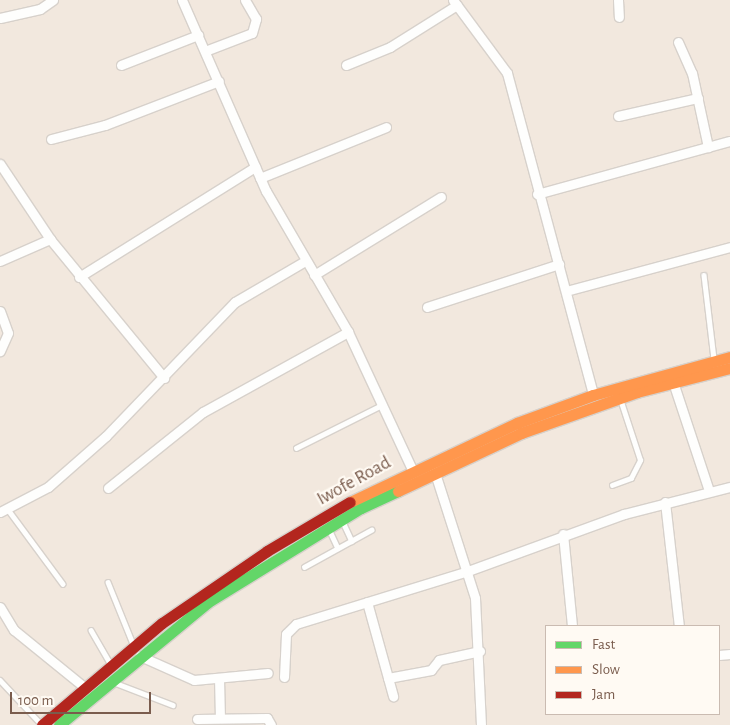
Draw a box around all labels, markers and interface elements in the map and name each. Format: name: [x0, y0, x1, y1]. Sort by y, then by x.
street label: Iwofe Road: [313, 451, 395, 511]
legend: [545, 625, 720, 715]
text: Fast: [592, 637, 615, 652]
text: Slow: [592, 662, 620, 677]
scale bar: [12, 682, 154, 714]
text: Jam: [592, 687, 615, 702]
text: 100 m: [18, 693, 53, 708]

